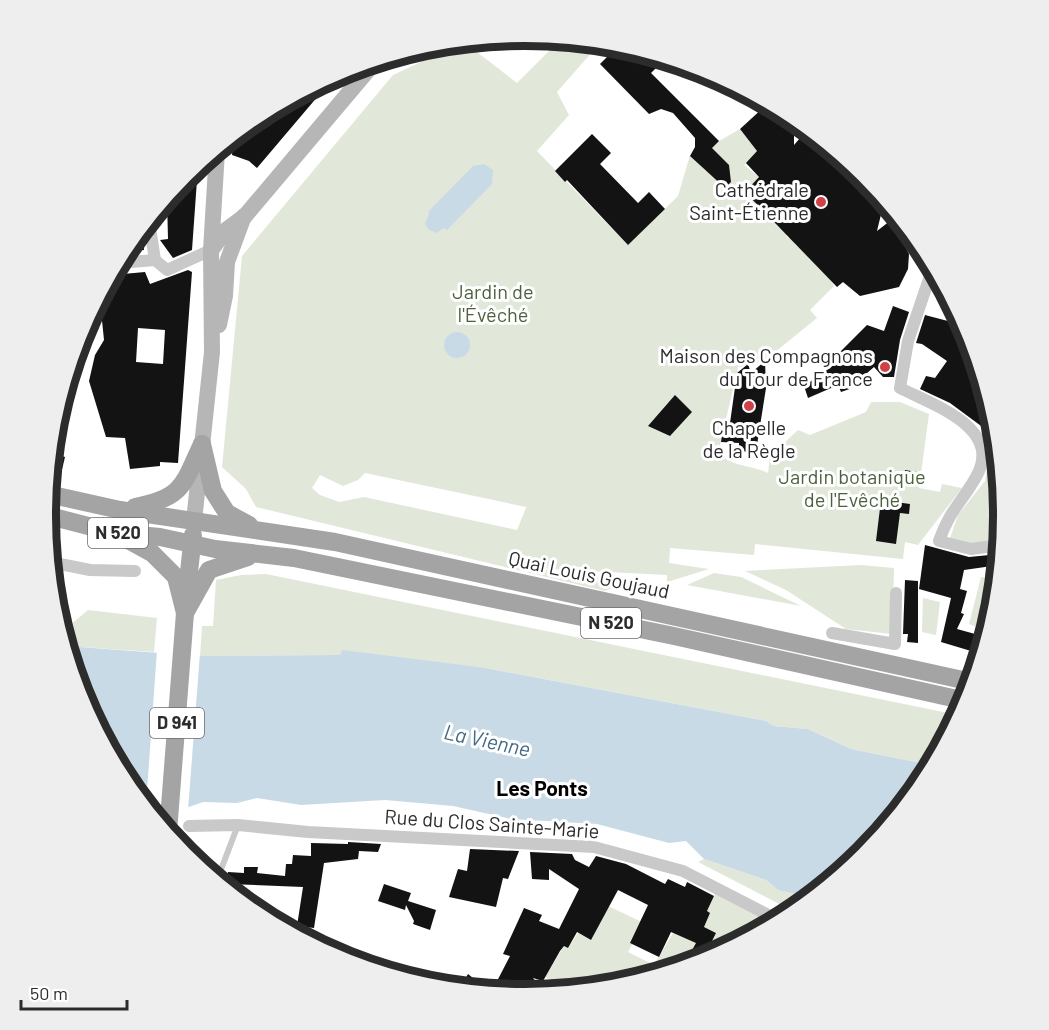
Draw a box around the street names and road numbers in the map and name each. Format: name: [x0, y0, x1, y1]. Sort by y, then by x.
road number: N 520: [88, 518, 148, 548]
street label: Quai Louis Goujaud: [507, 545, 672, 603]
road number: N 520: [581, 608, 641, 638]
road number: D 941: [150, 708, 204, 738]
street label: Rue du Clos Sainte-Marie: [384, 804, 600, 842]

